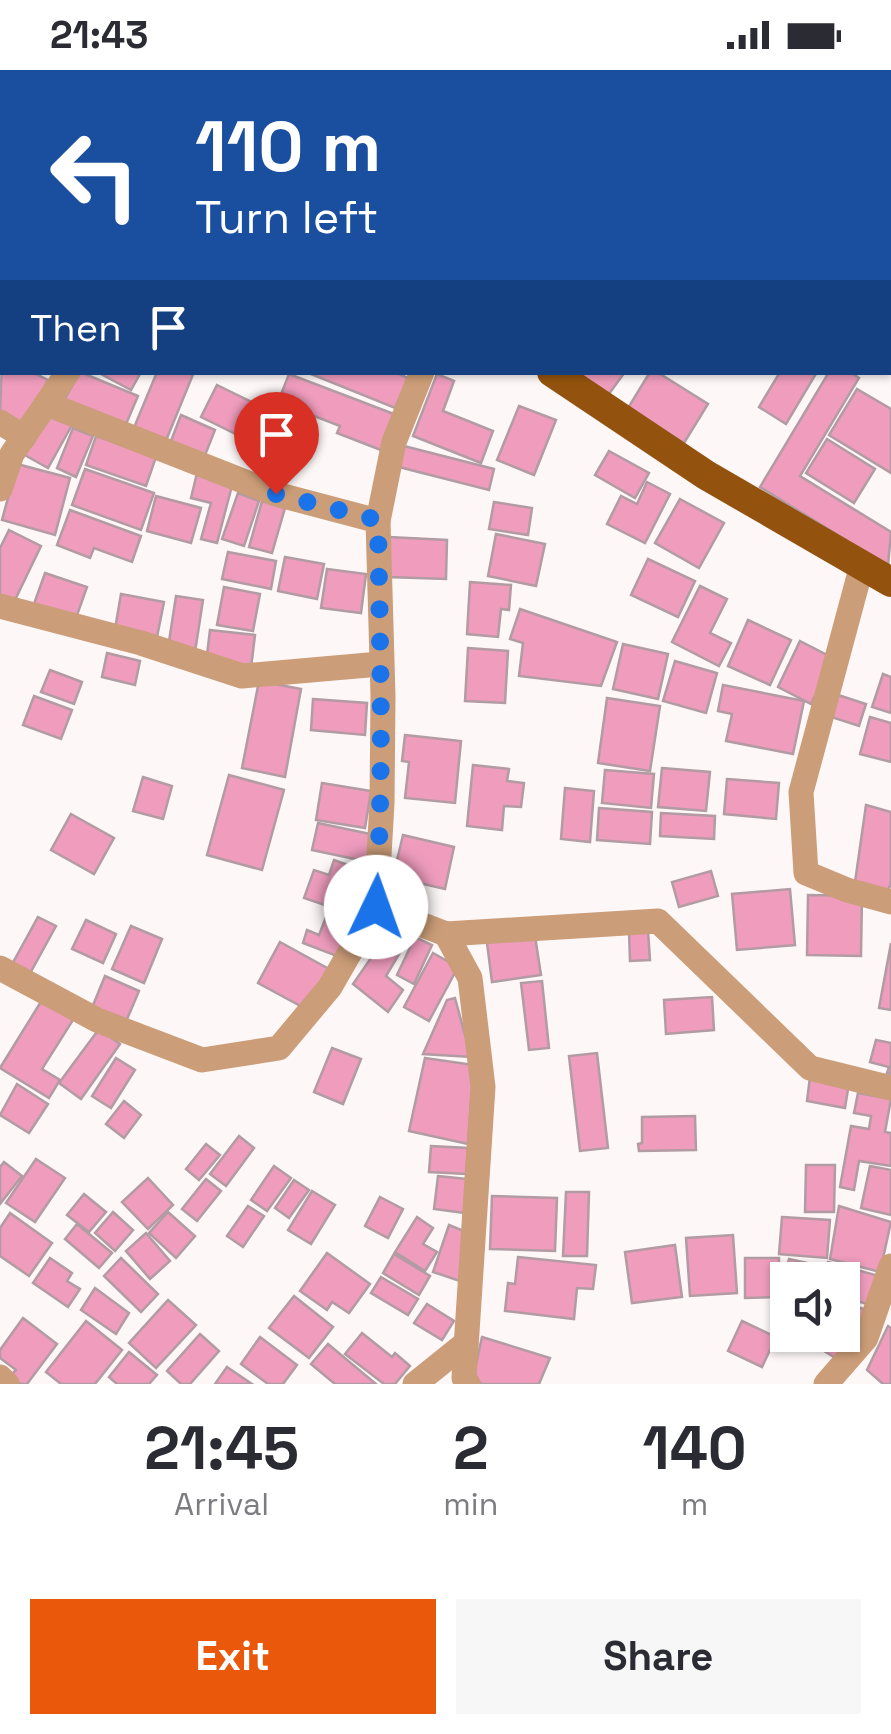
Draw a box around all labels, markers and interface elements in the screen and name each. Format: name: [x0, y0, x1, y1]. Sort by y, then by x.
text: 21:43: [50, 11, 148, 59]
text: 110 m: [195, 102, 381, 191]
icon: left: [30, 110, 160, 240]
text: Turn left: [195, 189, 378, 246]
icon: arrive: [141, 300, 196, 355]
text: Then: [30, 304, 121, 352]
pin: [234, 392, 319, 495]
icon: arrive: [249, 407, 304, 462]
position arrow: [324, 855, 428, 959]
map controls: [770, 1262, 860, 1352]
button: sound: [770, 1262, 860, 1352]
text: 21:45: [144, 1410, 299, 1487]
text: 2: [453, 1410, 489, 1487]
text: 140: [643, 1410, 747, 1487]
text: Arrival: [174, 1484, 269, 1524]
text: min: [443, 1484, 498, 1524]
text: m: [681, 1484, 708, 1524]
button: Exit: [30, 1599, 436, 1714]
button: Share: [456, 1599, 861, 1714]

